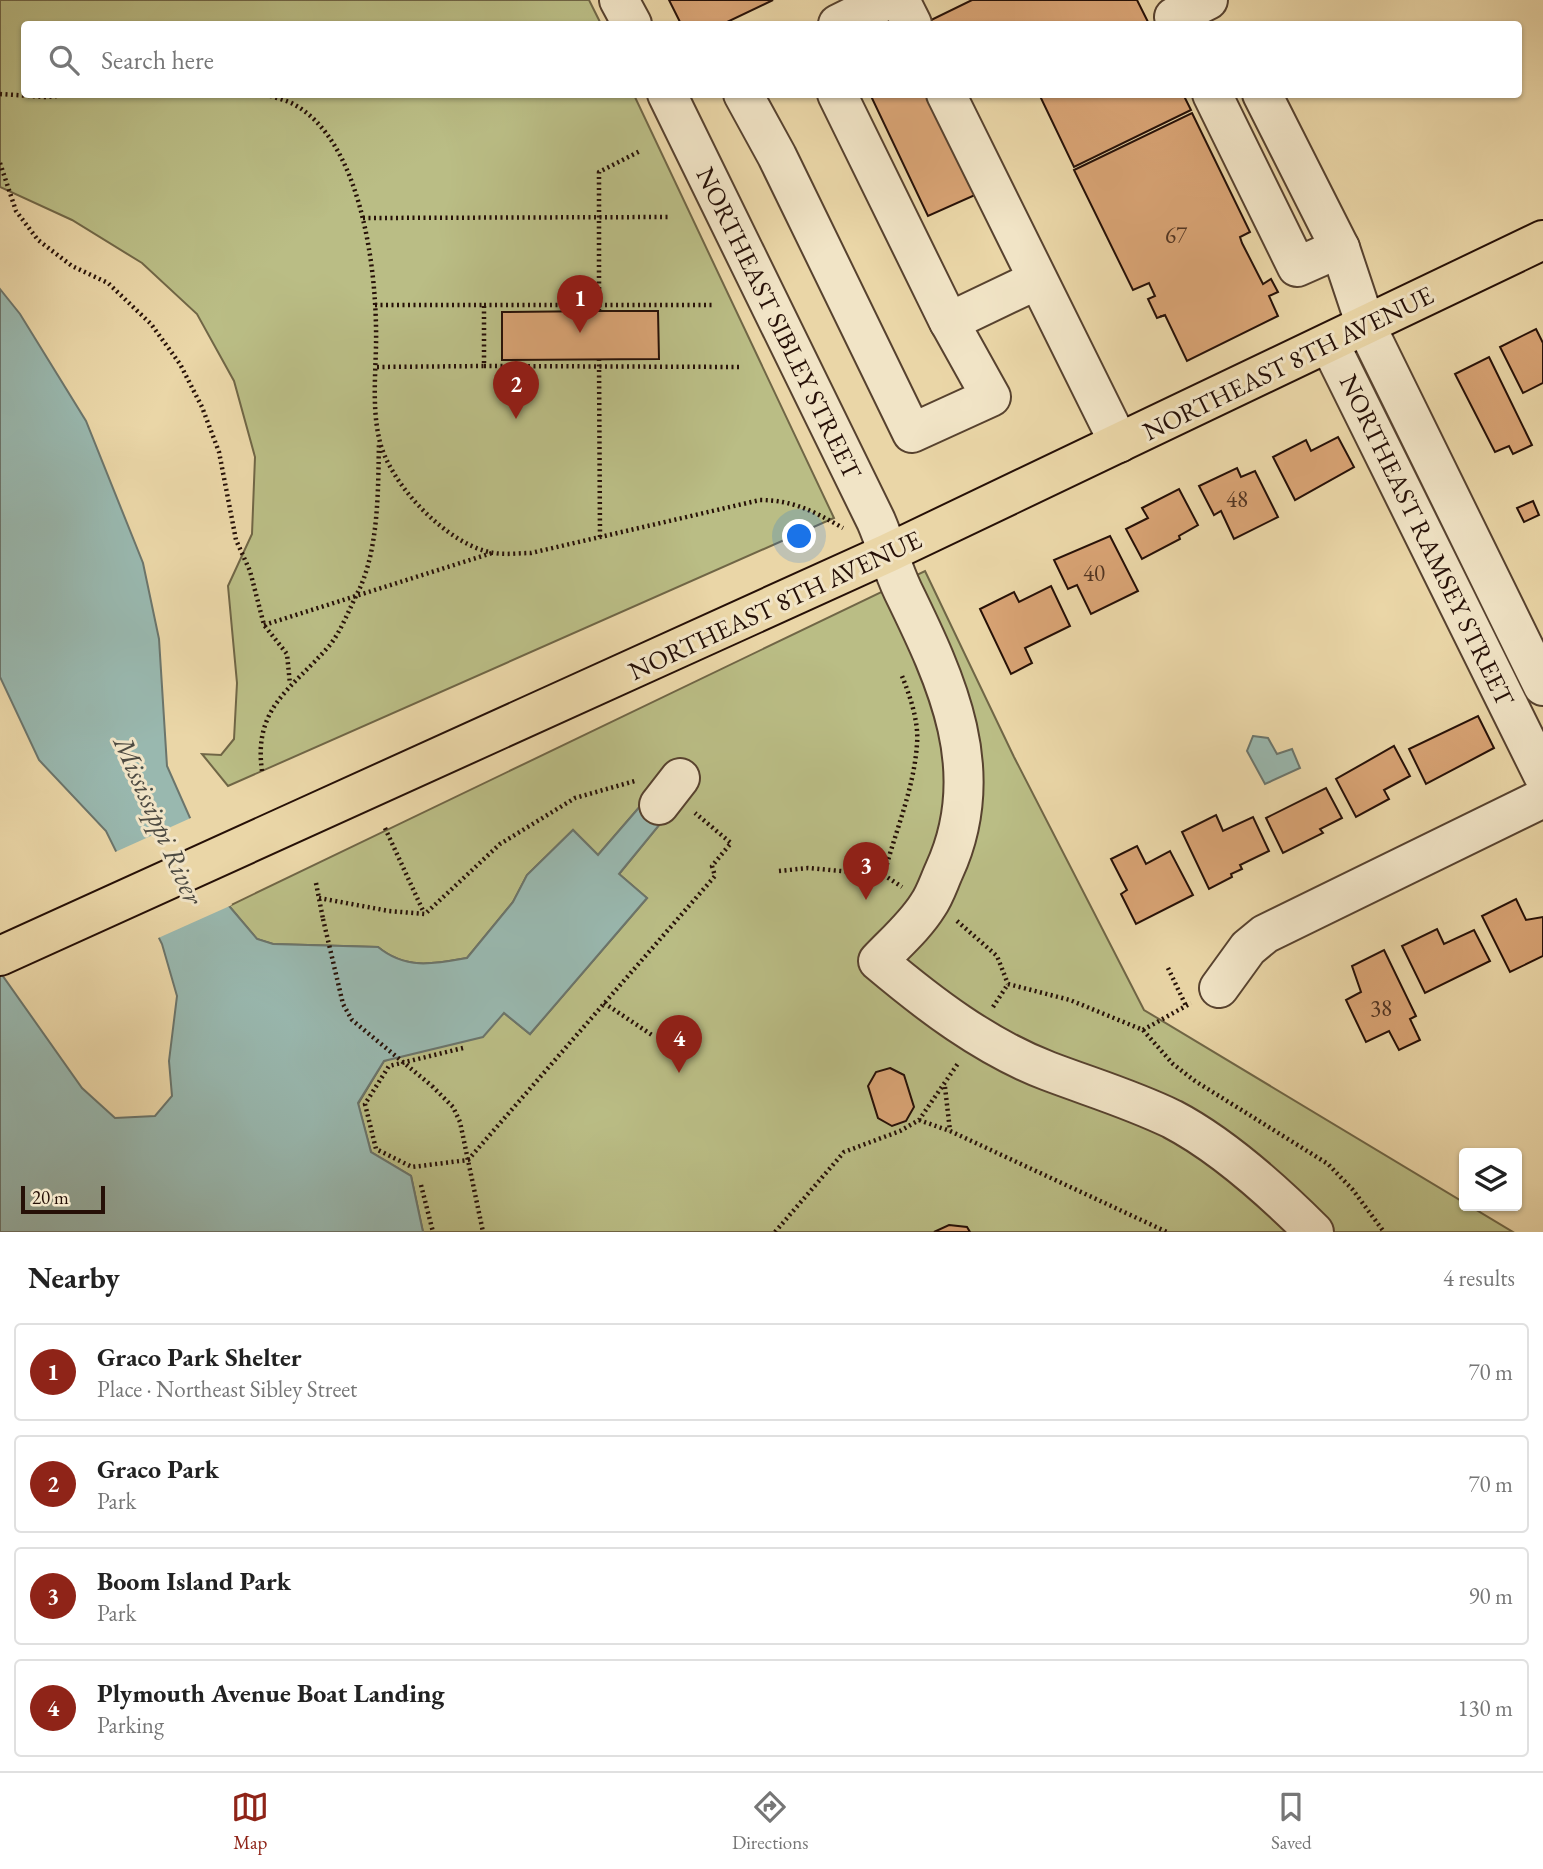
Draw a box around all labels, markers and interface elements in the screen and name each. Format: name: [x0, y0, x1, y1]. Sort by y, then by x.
search box: [21, 21, 1522, 98]
icon: search: [45, 41, 83, 79]
text: Search here: [101, 43, 214, 77]
street label: NORTHEAST SIBLEY STREET: [688, 161, 870, 485]
house number: 67: [1165, 220, 1188, 250]
pin: 1: [557, 275, 603, 333]
street label: NORTHEAST 8TH AVENUE: [1137, 278, 1439, 448]
pin: 2: [493, 361, 539, 419]
street label: NORTHEAST RAMSEY STREET: [1332, 369, 1523, 712]
house number: 48: [1226, 484, 1248, 514]
your location: [782, 519, 816, 553]
street label: NORTHEAST 8TH AVENUE: [623, 522, 927, 688]
house number: 40: [1083, 558, 1105, 588]
water label: Mississippi River: [105, 728, 213, 911]
pin: 3: [843, 842, 889, 900]
house number: 38: [1370, 993, 1392, 1023]
pin: 4: [656, 1015, 702, 1073]
map controls: [1459, 1148, 1522, 1211]
button: layers: [1459, 1148, 1522, 1211]
scale bar: [21, 1183, 105, 1215]
text: 20 m: [32, 1185, 69, 1210]
text: Nearby: [28, 1258, 120, 1297]
text: 4 results: [1443, 1263, 1515, 1293]
text: Graco Park Shelter: [97, 1340, 302, 1374]
text: 1: [47, 1357, 59, 1387]
text: 70 m: [1468, 1357, 1513, 1387]
text: Place · Northeast Sibley Street: [97, 1374, 357, 1404]
text: Graco Park: [97, 1452, 219, 1486]
text: 2: [47, 1469, 59, 1499]
text: 70 m: [1468, 1469, 1513, 1499]
text: Park: [97, 1486, 136, 1516]
text: Boom Island Park: [97, 1564, 291, 1598]
text: 3: [47, 1581, 59, 1611]
text: 90 m: [1468, 1581, 1513, 1611]
text: Park: [97, 1598, 136, 1628]
text: Plymouth Avenue Boat Landing: [97, 1676, 445, 1710]
text: 4: [47, 1693, 59, 1723]
text: 130 m: [1457, 1693, 1513, 1723]
text: Parking: [97, 1710, 164, 1740]
tab: Map: [231, 1788, 269, 1855]
tab: Directions: [732, 1788, 808, 1855]
tab: Saved: [1271, 1788, 1312, 1855]

